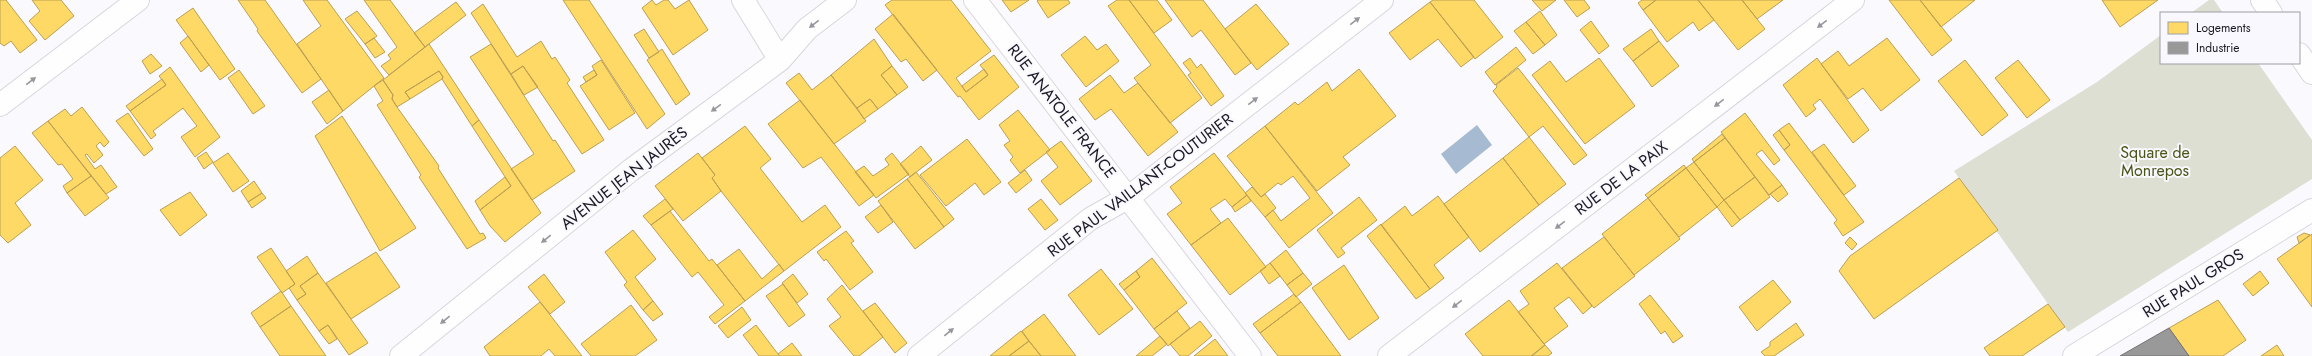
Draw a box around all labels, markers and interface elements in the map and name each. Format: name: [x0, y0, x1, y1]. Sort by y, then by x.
legend: [2160, 12, 2300, 64]
one-way arrow: [1350, 16, 1361, 25]
one-way arrow: [808, 19, 819, 28]
one-way arrow: [1817, 19, 1828, 28]
text: Logements: [2196, 19, 2251, 37]
street label: RUE ANATOLE FRANCE: [1002, 39, 1122, 183]
text: Industrie: [2196, 39, 2240, 57]
one-way arrow: [26, 77, 37, 85]
one-way arrow: [1247, 97, 1258, 105]
one-way arrow: [1714, 99, 1725, 107]
one-way arrow: [710, 104, 721, 112]
street label: RUE PAUL VAILLANT-COUTURIER: [1043, 108, 1237, 262]
street label: AVENUE JEAN JAURÈS: [556, 121, 693, 235]
street label: RUE DE LA PAIX: [1570, 135, 1672, 221]
park label: Square de Monrepos: [2120, 141, 2190, 182]
one-way arrow: [1555, 220, 1566, 229]
one-way arrow: [541, 234, 552, 243]
street label: RUE PAUL GROS: [2138, 243, 2248, 323]
one-way arrow: [1452, 299, 1463, 308]
one-way arrow: [440, 316, 450, 325]
one-way arrow: [944, 327, 955, 336]

